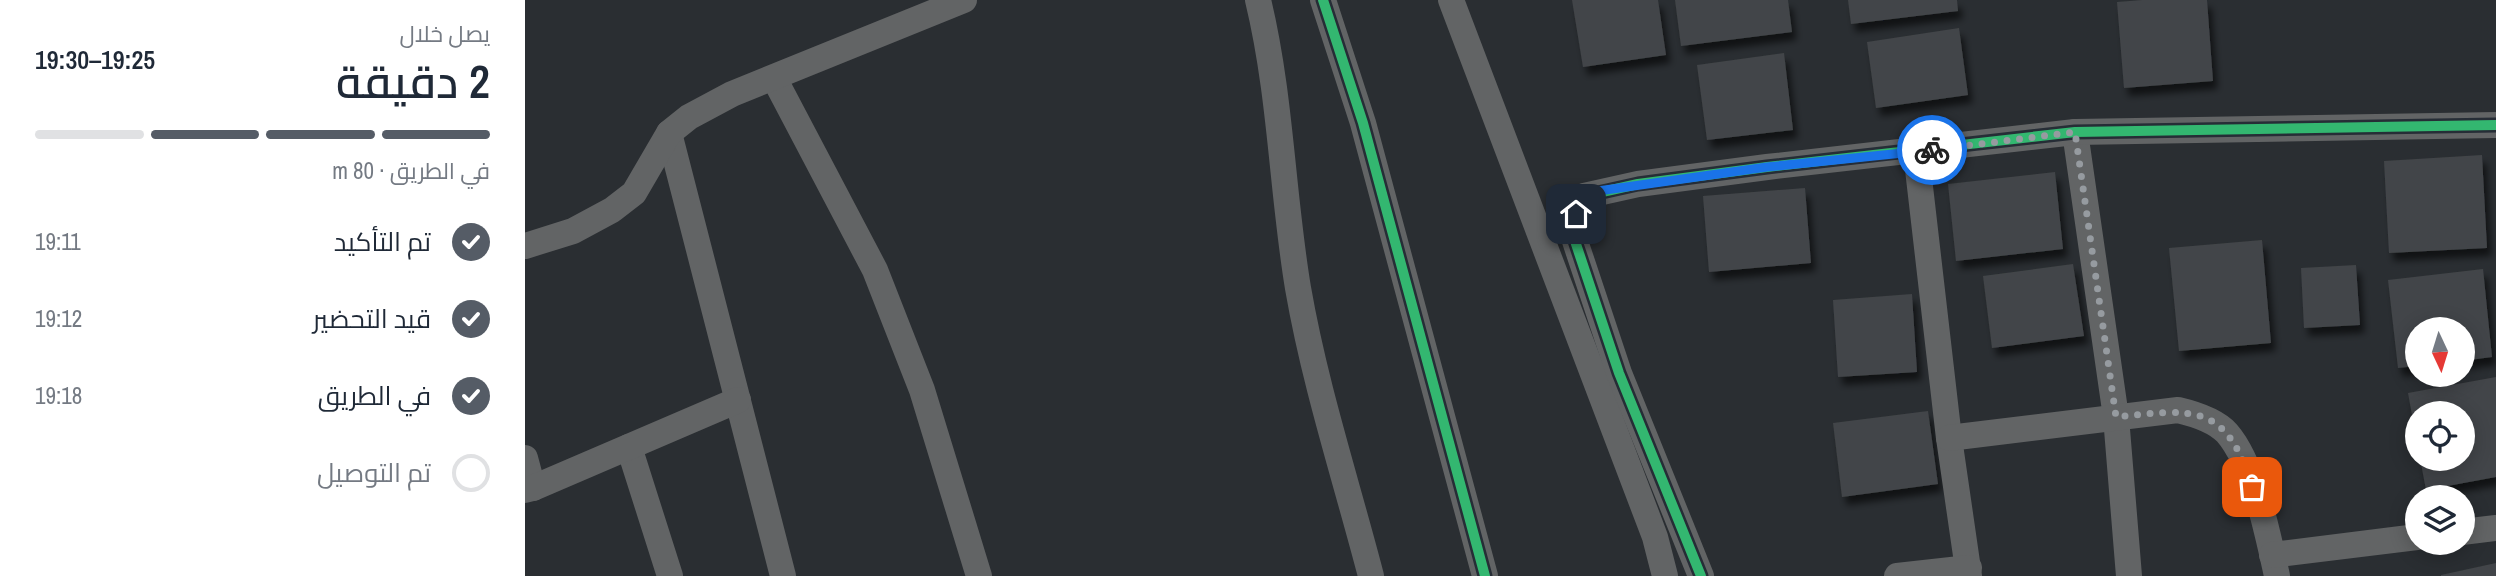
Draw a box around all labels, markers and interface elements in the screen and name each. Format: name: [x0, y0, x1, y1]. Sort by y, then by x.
text: يصل خلال: [399, 18, 490, 49]
text: 19:25–19:30: [35, 42, 155, 77]
text: 2 دقيقة: [336, 50, 490, 112]
courier: [1897, 115, 1967, 185]
icon: bike: [1913, 131, 1951, 169]
text: في الطريق · 80 m: [332, 155, 490, 186]
pin: [1546, 184, 1606, 244]
icon: home: [1557, 195, 1595, 233]
icon: check: [452, 223, 490, 261]
text: تم التأكيد: [334, 224, 431, 259]
text: 19:11: [35, 226, 81, 257]
icon: check: [452, 300, 490, 338]
text: قيد التحضير: [313, 301, 431, 336]
text: 19:12: [35, 303, 82, 334]
north arrow: [2405, 317, 2475, 387]
map controls: [2405, 317, 2475, 555]
icon: check: [452, 377, 490, 415]
text: في الطريق: [318, 378, 431, 413]
text: 19:18: [35, 380, 82, 411]
button: locate: [2405, 401, 2475, 471]
text: تم التوصيل: [317, 455, 431, 490]
pin: [2222, 457, 2282, 517]
icon: bag: [2233, 468, 2271, 506]
button: layers: [2405, 485, 2475, 555]

